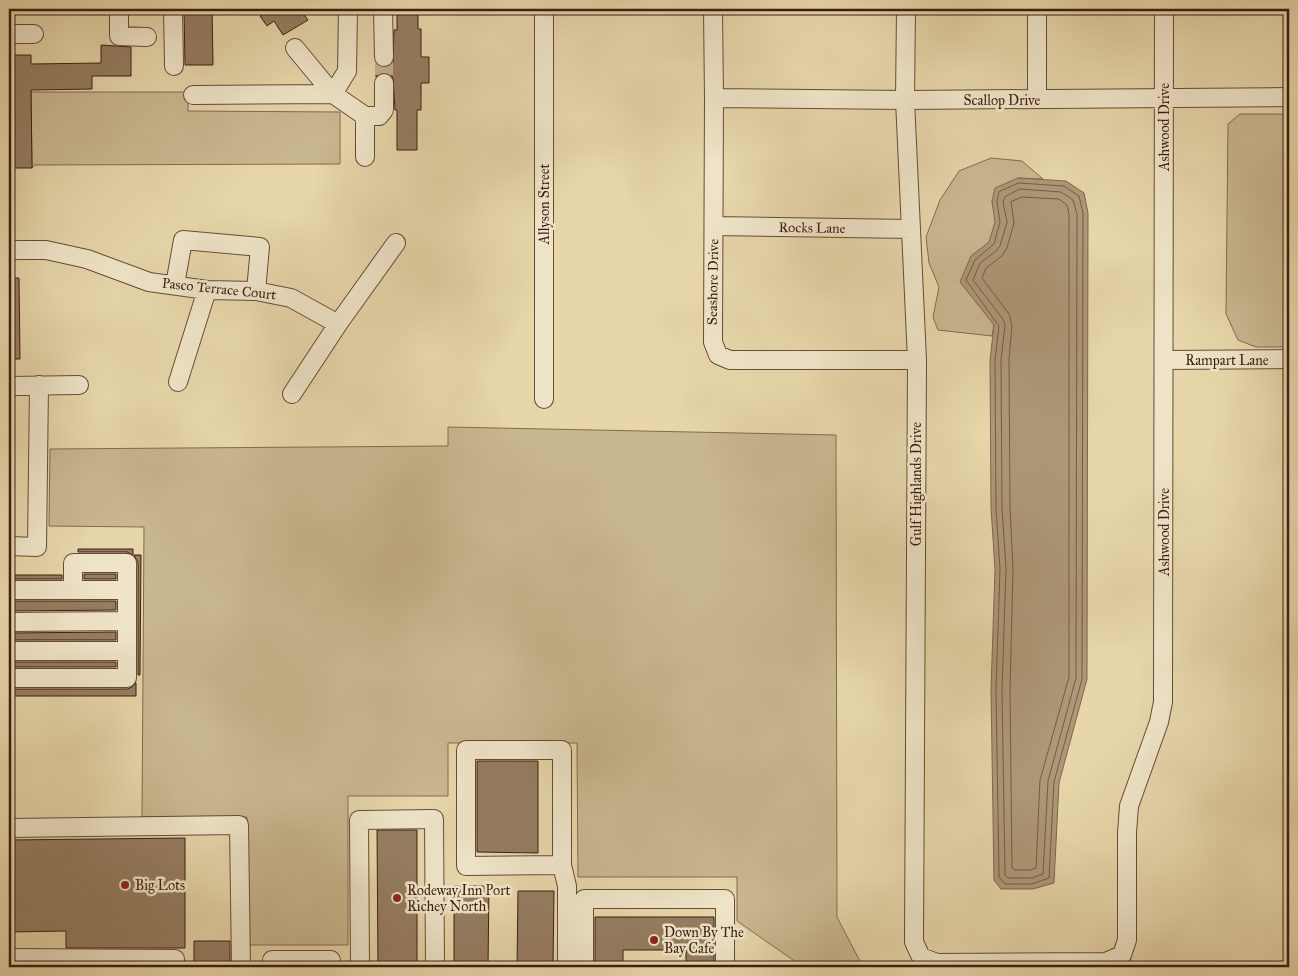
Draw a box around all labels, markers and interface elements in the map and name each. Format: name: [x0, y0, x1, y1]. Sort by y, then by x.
street label: Ashwood Drive: [1156, 83, 1173, 172]
street label: Scallop Drive: [964, 92, 1041, 109]
street label: Allyson Street: [536, 163, 553, 245]
street label: Rocks Lane: [778, 219, 846, 237]
street label: Seashore Drive: [704, 239, 722, 325]
street label: Pasco Terrace Court: [161, 275, 277, 303]
street label: Rampart Lane: [1185, 352, 1269, 369]
street label: Gulf Highlands Drive: [908, 422, 925, 546]
street label: Ashwood Drive: [1156, 488, 1173, 577]
place label: Big Lots: [135, 877, 185, 894]
marker: Big Lots: [119, 879, 131, 891]
place label: Rodeway Inn Port Richey North: [407, 882, 510, 915]
marker: Rodeway Inn Port Richey North: [391, 892, 403, 904]
place label: Down By The Bay Cafe: [664, 924, 744, 957]
marker: Down By The Bay Cafe: [648, 934, 660, 946]

